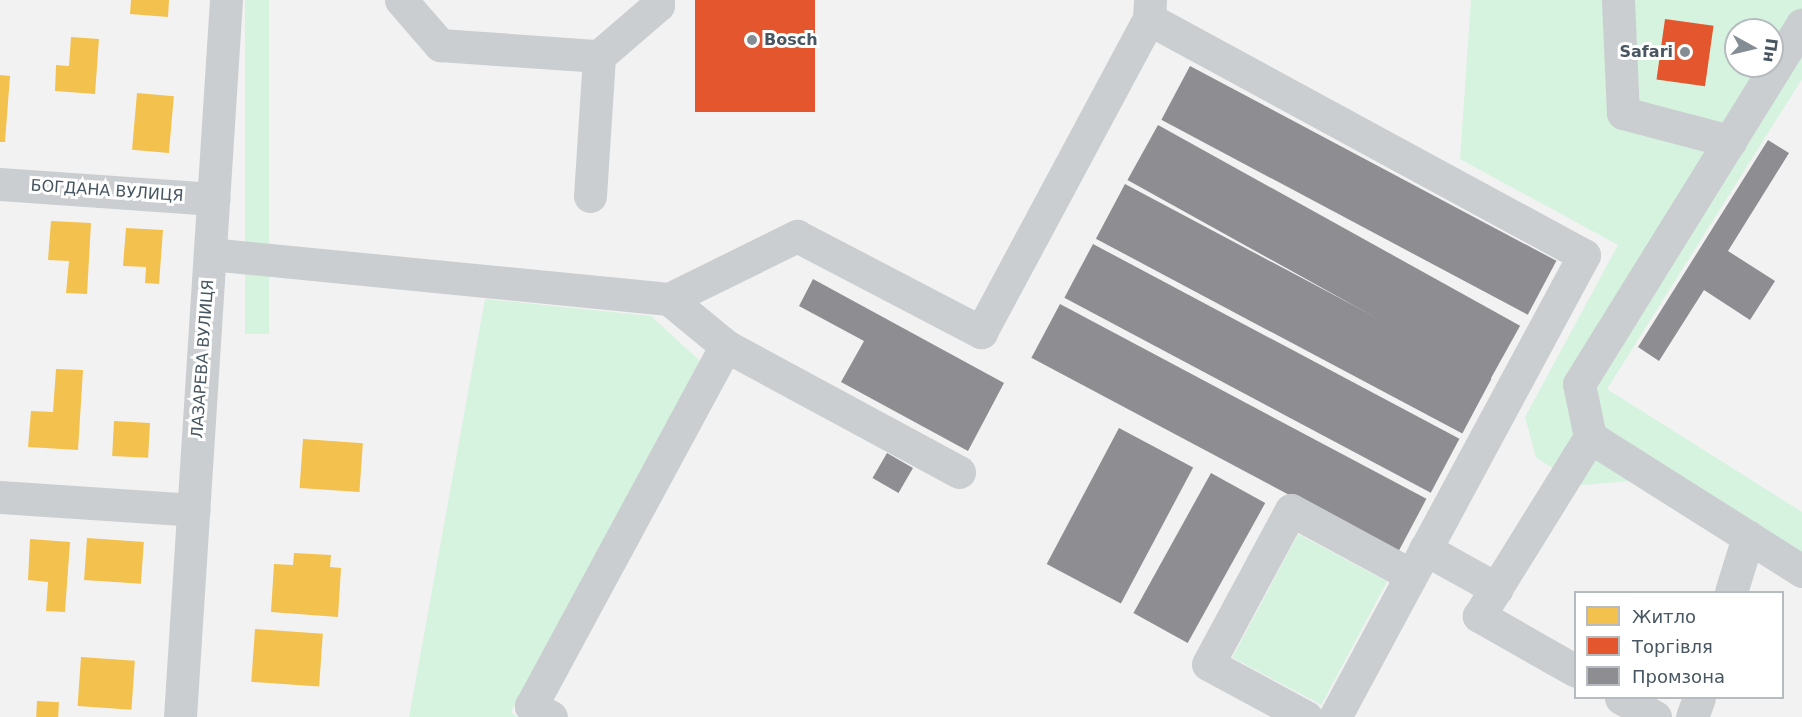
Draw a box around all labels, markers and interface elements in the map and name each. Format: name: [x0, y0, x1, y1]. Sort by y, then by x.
north arrow: [1724, 18, 1784, 78]
place label: Bosch: [764, 30, 818, 50]
marker: Bosch: [745, 33, 759, 47]
text: Пн: [1759, 37, 1781, 64]
place label: Safari: [1620, 42, 1673, 62]
marker: Safari: [1678, 45, 1692, 59]
street label: БОГДАНА ВУЛИЦЯ: [30, 176, 184, 206]
street label: ЛАЗАРЕВА ВУЛИЦЯ: [188, 279, 218, 439]
legend: [1574, 591, 1784, 699]
text: Житло: [1632, 606, 1696, 627]
text: Торгівля: [1632, 636, 1713, 657]
text: Промзона: [1632, 666, 1725, 687]

